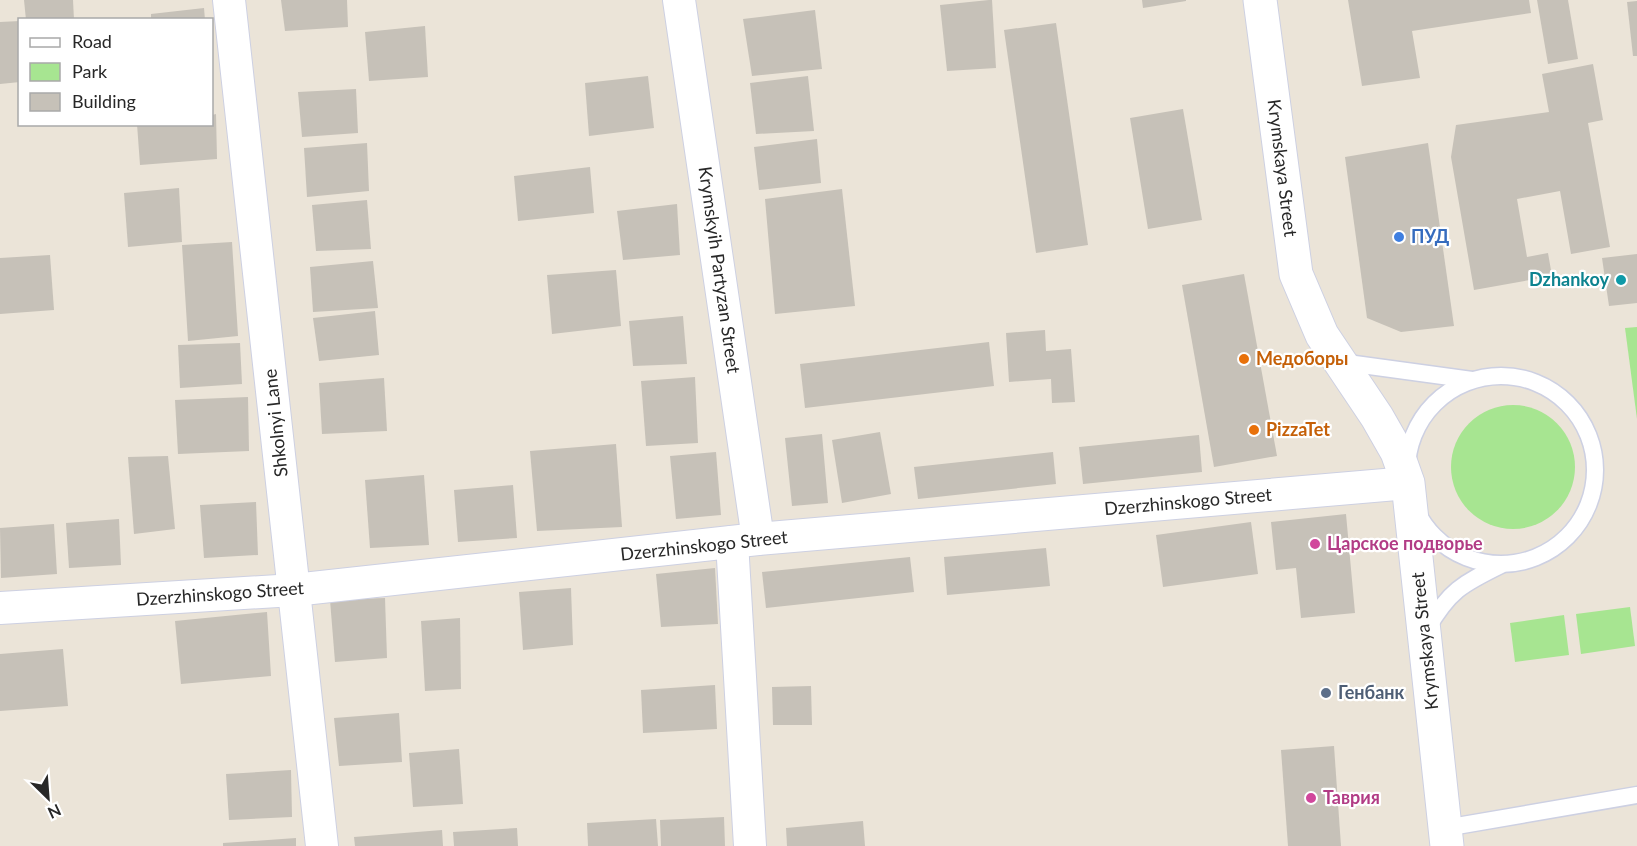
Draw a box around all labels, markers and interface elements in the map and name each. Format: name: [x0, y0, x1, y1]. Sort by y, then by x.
legend: [18, 18, 213, 126]
text: Road: [72, 30, 112, 52]
text: Park: [72, 60, 108, 82]
text: Building: [72, 90, 136, 112]
street label: Krymskaya Street: [1264, 98, 1302, 238]
street label: Krymskyih Partyzan Street: [695, 165, 745, 375]
place label: ПУД: [1411, 225, 1450, 247]
marker: ПУД: [1392, 230, 1406, 244]
place label: Dzhankoy: [1529, 268, 1609, 290]
marker: Dzhankoy: [1614, 273, 1628, 287]
place label: Медоборы: [1256, 347, 1348, 369]
marker: Медоборы: [1237, 352, 1251, 366]
street label: Shkolnyi Lane: [258, 368, 292, 478]
place label: PizzaTet: [1266, 418, 1330, 440]
marker: PizzaTet: [1247, 423, 1261, 437]
street label: Dzerzhinskogo Street: [1103, 483, 1273, 519]
street label: Dzerzhinskogo Street: [619, 525, 789, 565]
place label: Царское подворье: [1327, 532, 1483, 554]
marker: Царское подворье: [1308, 537, 1322, 551]
street label: Krymskaya Street: [1406, 571, 1442, 711]
street label: Dzerzhinskogo Street: [135, 576, 305, 610]
place label: Генбанк: [1338, 681, 1405, 703]
marker: Генбанк: [1319, 686, 1333, 700]
north arrow: [18, 768, 78, 828]
place label: Таврия: [1323, 786, 1380, 808]
marker: Таврия: [1304, 791, 1318, 805]
text: N: [45, 801, 64, 823]

